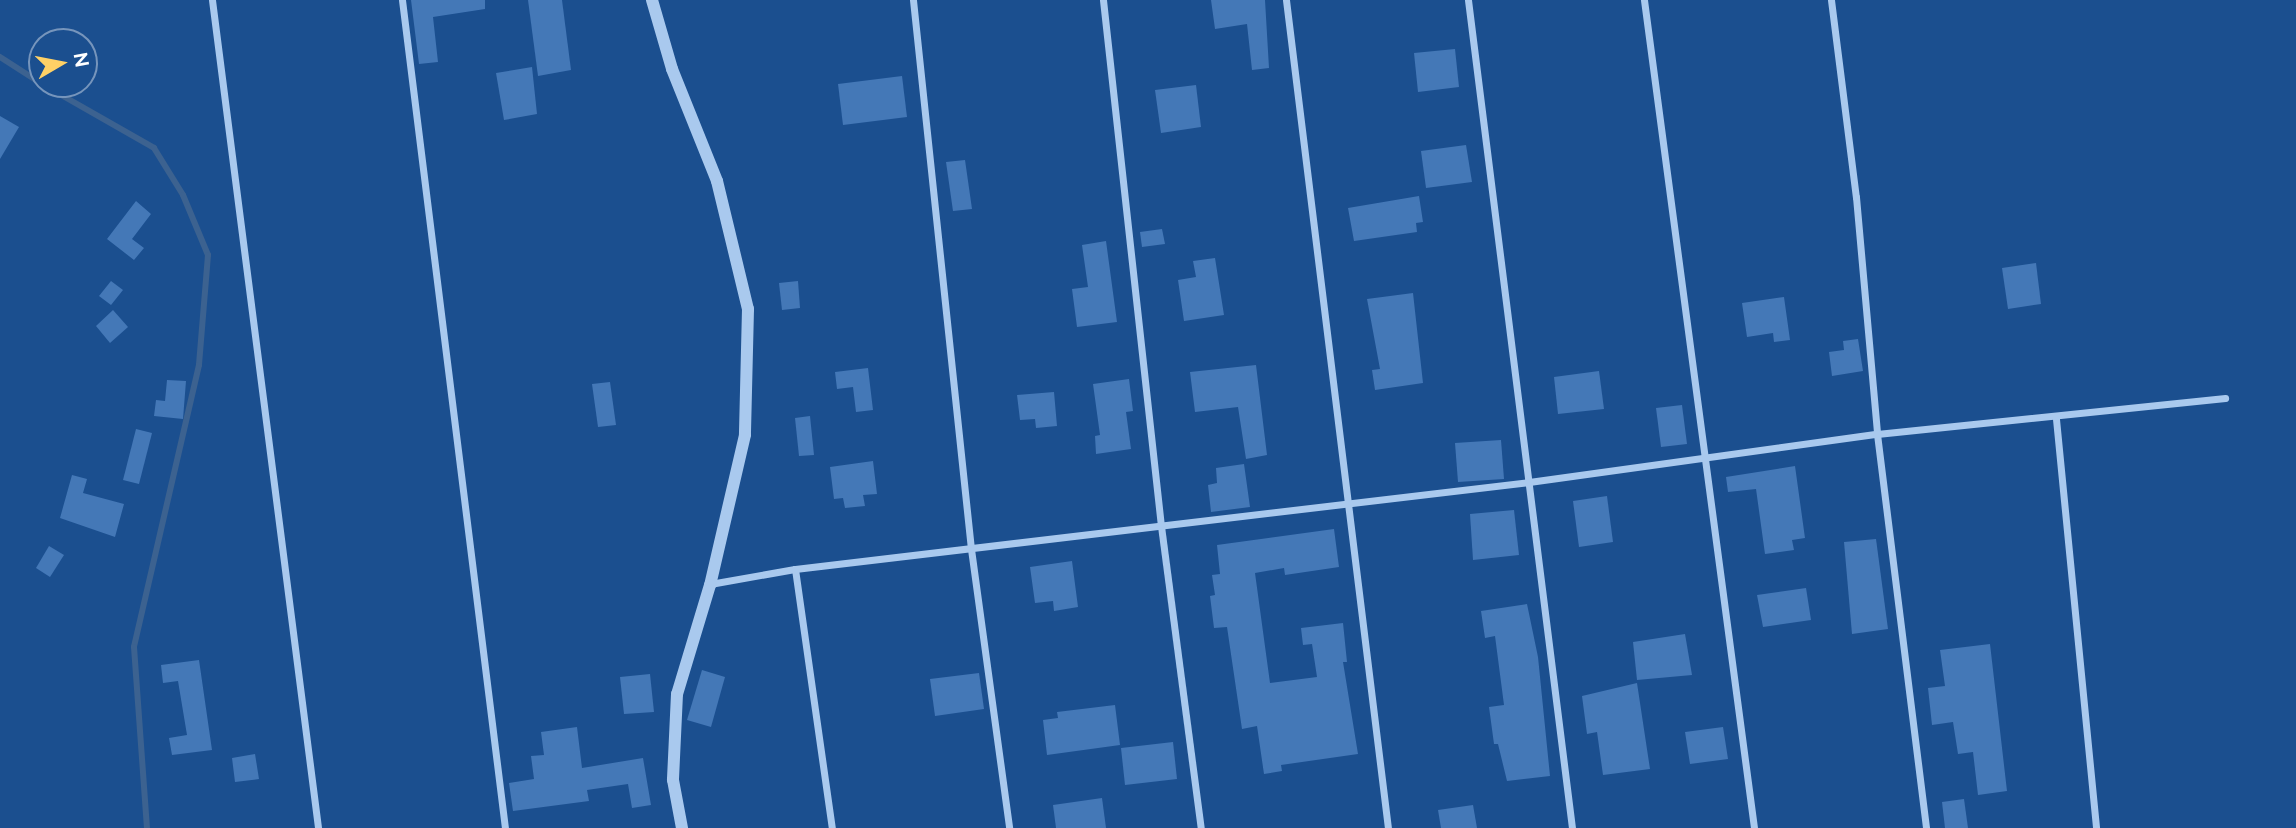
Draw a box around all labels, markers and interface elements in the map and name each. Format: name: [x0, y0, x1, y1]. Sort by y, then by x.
north arrow: [28, 28, 98, 98]
text: N: [70, 51, 94, 69]

